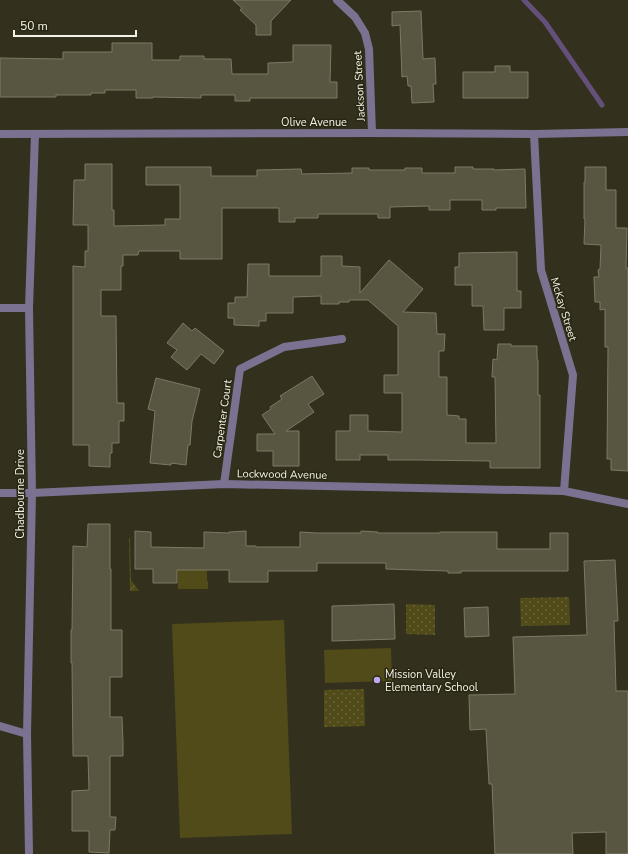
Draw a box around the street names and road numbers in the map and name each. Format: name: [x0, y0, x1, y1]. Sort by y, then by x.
street label: Jackson Street: [350, 50, 369, 123]
street label: Olive Avenue: [281, 115, 347, 130]
street label: McKay Street: [547, 276, 580, 343]
street label: Carpenter Court: [210, 379, 235, 459]
street label: Chadbourne Drive: [13, 449, 28, 539]
street label: Lockwood Avenue: [237, 466, 328, 483]

